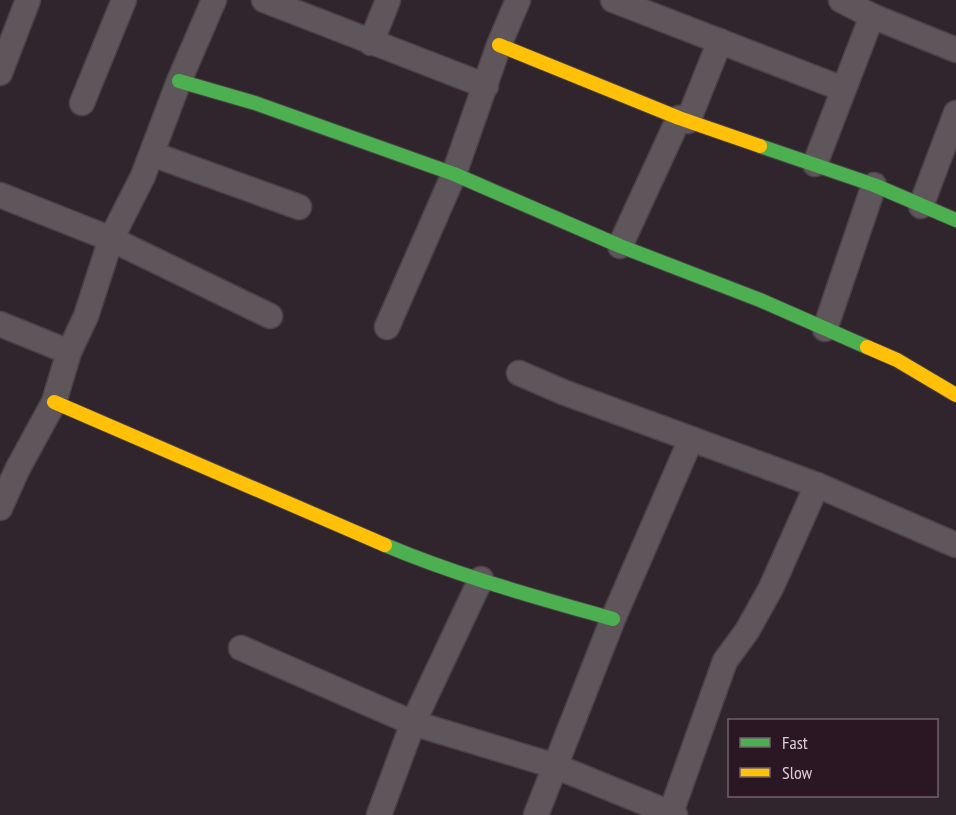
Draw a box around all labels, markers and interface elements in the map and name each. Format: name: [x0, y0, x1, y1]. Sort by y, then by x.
legend: [728, 719, 938, 797]
text: Fast: [782, 731, 808, 754]
text: Slow: [782, 761, 813, 784]

